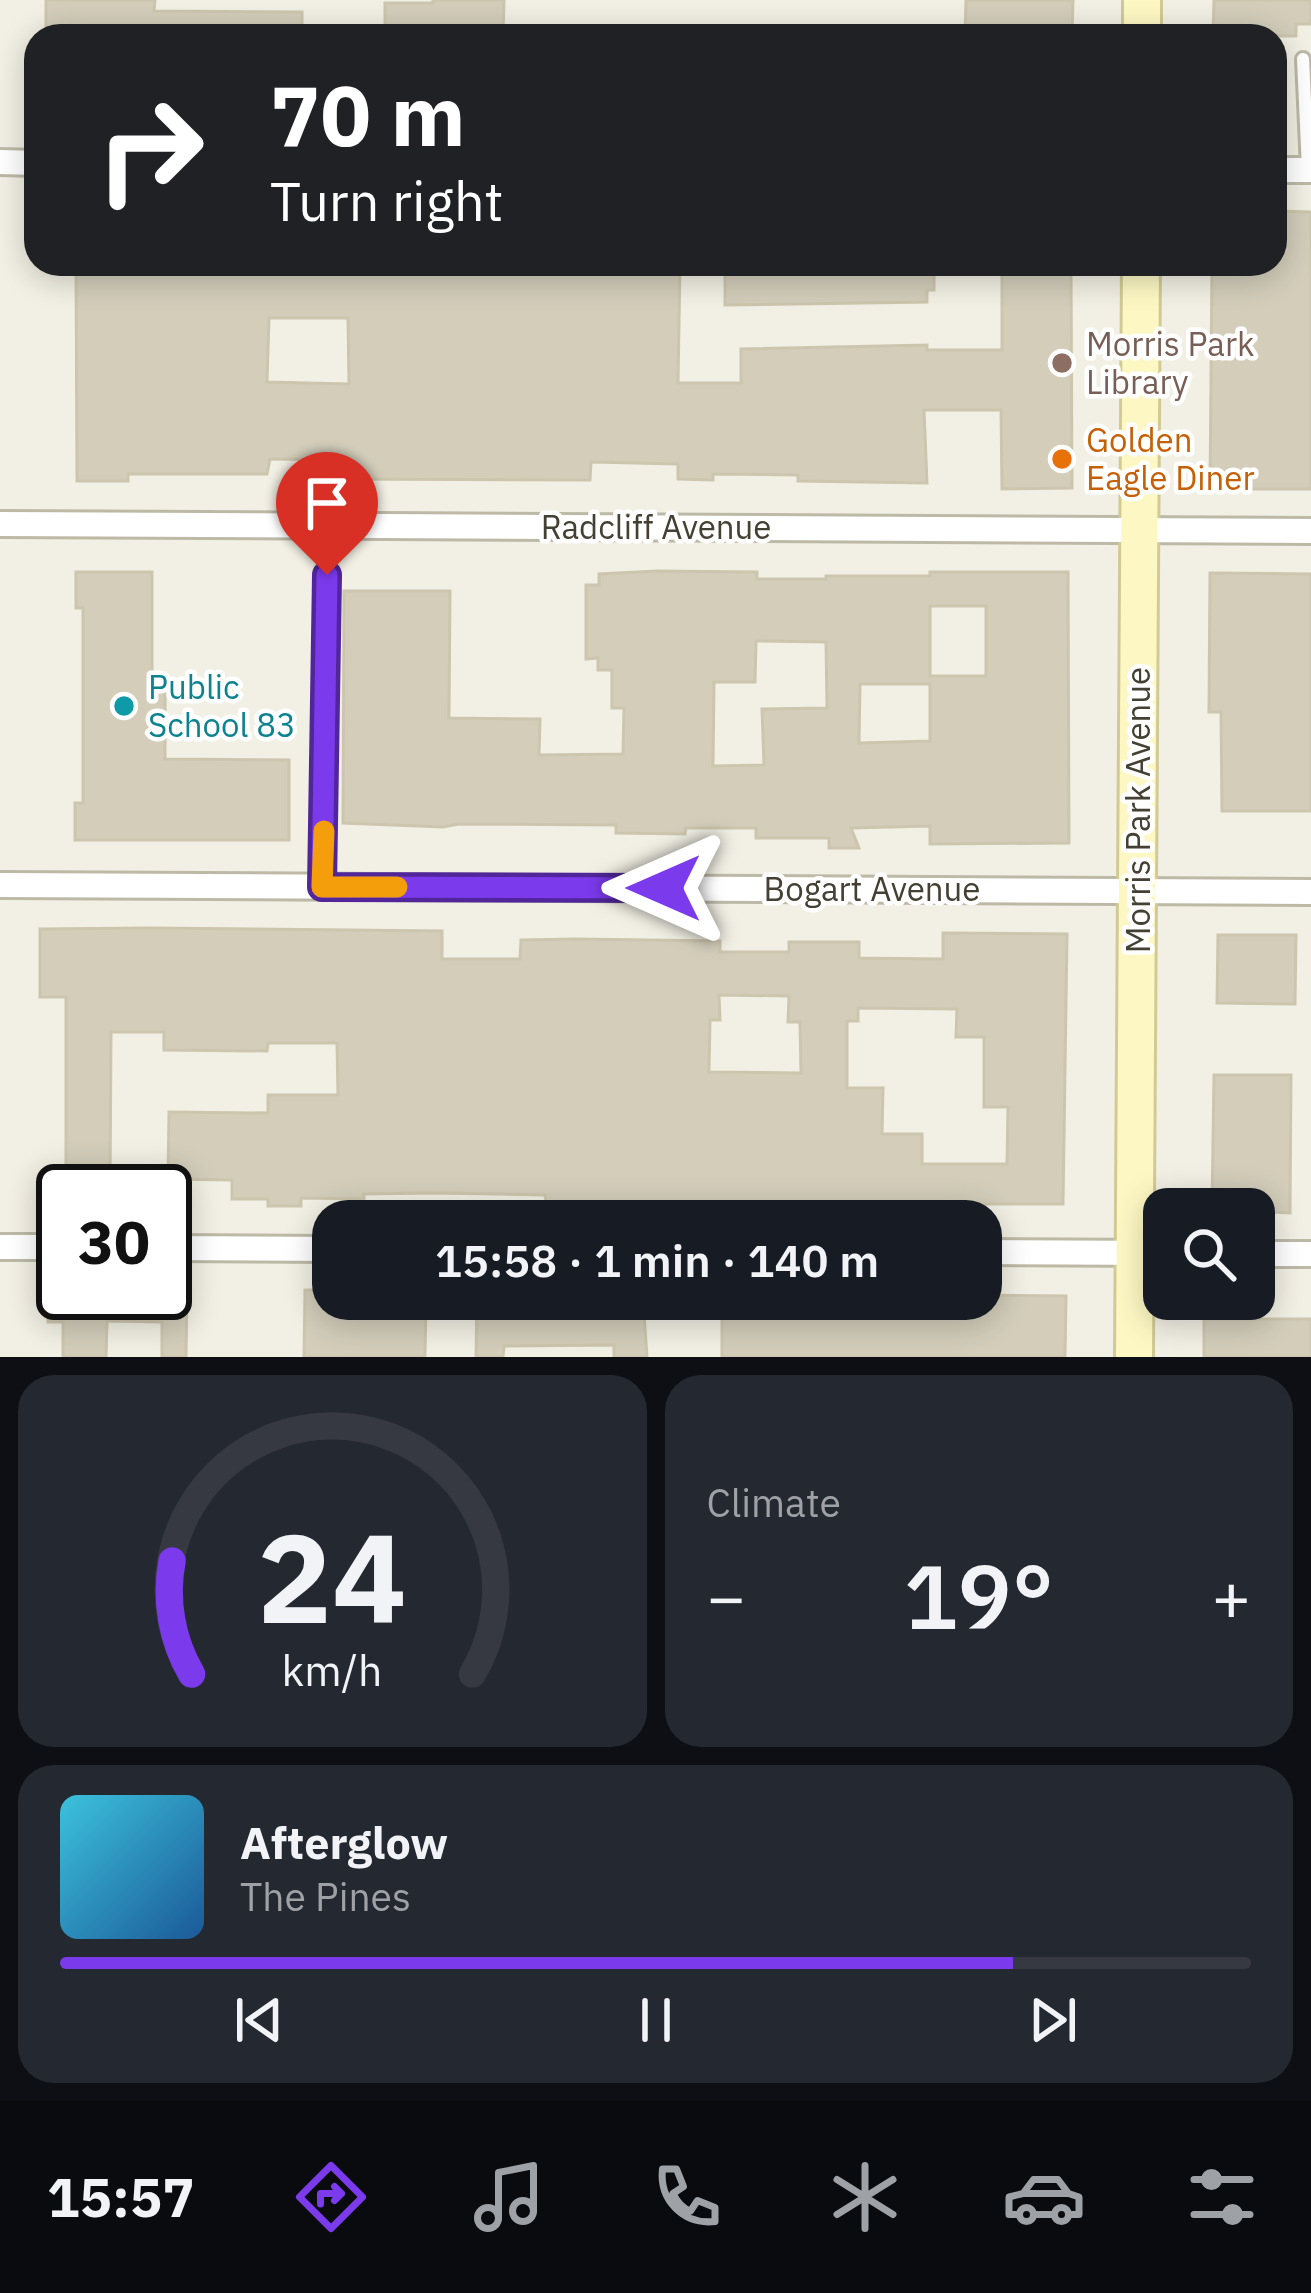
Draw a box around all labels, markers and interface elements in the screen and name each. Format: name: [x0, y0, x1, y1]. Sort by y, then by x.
text: 70 m: [270, 60, 466, 169]
icon: right: [72, 72, 228, 228]
text: Turn right: [270, 166, 504, 236]
place label: Morris Park Library: [1086, 322, 1254, 403]
marker: Morris Park Library: [1049, 350, 1075, 376]
place label: Golden Eagle Diner: [1086, 418, 1255, 499]
marker: Golden Eagle Diner: [1049, 446, 1075, 472]
pin: [276, 452, 378, 575]
icon: arrive: [294, 470, 360, 536]
street label: Radcliff Avenue: [541, 505, 771, 548]
place label: Public School 83: [148, 665, 296, 746]
street label: Morris Park Avenue: [1116, 667, 1159, 953]
marker: Public School 83: [111, 693, 137, 719]
position arrow: [601, 825, 727, 951]
street label: Bogart Avenue: [764, 867, 980, 910]
speed limit sign: 30: [36, 1164, 192, 1320]
map controls: [1143, 1188, 1275, 1320]
button: search: [1143, 1188, 1275, 1320]
text: 15:58 · 1 min · 140 m: [435, 1231, 879, 1289]
text: Climate: [707, 1477, 841, 1528]
text: 24: [257, 1495, 407, 1657]
text: 19°: [904, 1537, 1054, 1654]
text: −: [707, 1553, 746, 1639]
text: +: [1211, 1553, 1251, 1639]
text: km/h: [282, 1642, 383, 1698]
text: Afterglow: [240, 1813, 448, 1871]
text: The Pines: [240, 1871, 411, 1922]
icon: previous: [226, 1987, 292, 2053]
icon: pause: [623, 1987, 689, 2053]
icon: next: [1020, 1987, 1086, 2053]
icon: directions: [289, 2155, 373, 2239]
icon: music: [467, 2155, 551, 2239]
icon: phone: [645, 2155, 729, 2239]
icon: climate: [823, 2155, 907, 2239]
icon: car: [1002, 2155, 1086, 2239]
icon: filters: [1180, 2155, 1264, 2239]
text: 15:57: [47, 2162, 195, 2232]

